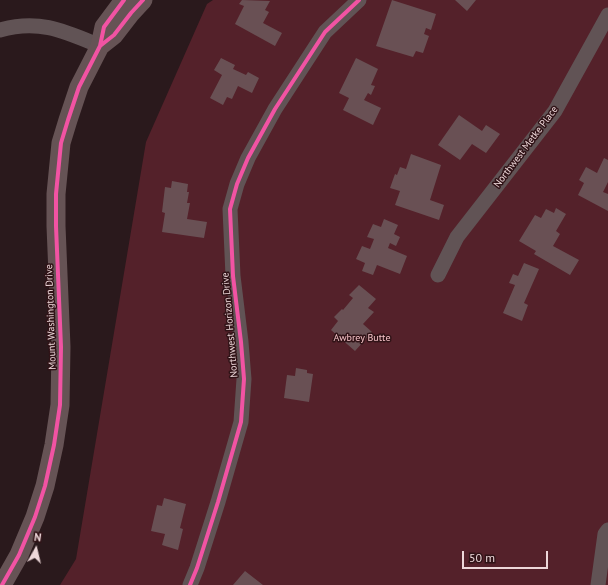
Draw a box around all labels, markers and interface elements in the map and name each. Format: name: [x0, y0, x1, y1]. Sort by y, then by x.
street label: Northwest Metke Place: [491, 104, 561, 190]
street label: Mount Washington Drive: [43, 264, 59, 370]
street label: Northwest Horizon Drive: [219, 272, 241, 378]
park label: Awbrey Butte: [334, 332, 390, 344]
north arrow: [16, 529, 56, 569]
text: N: [33, 530, 42, 545]
scale bar: [464, 543, 550, 569]
text: 50 m: [469, 550, 495, 565]

